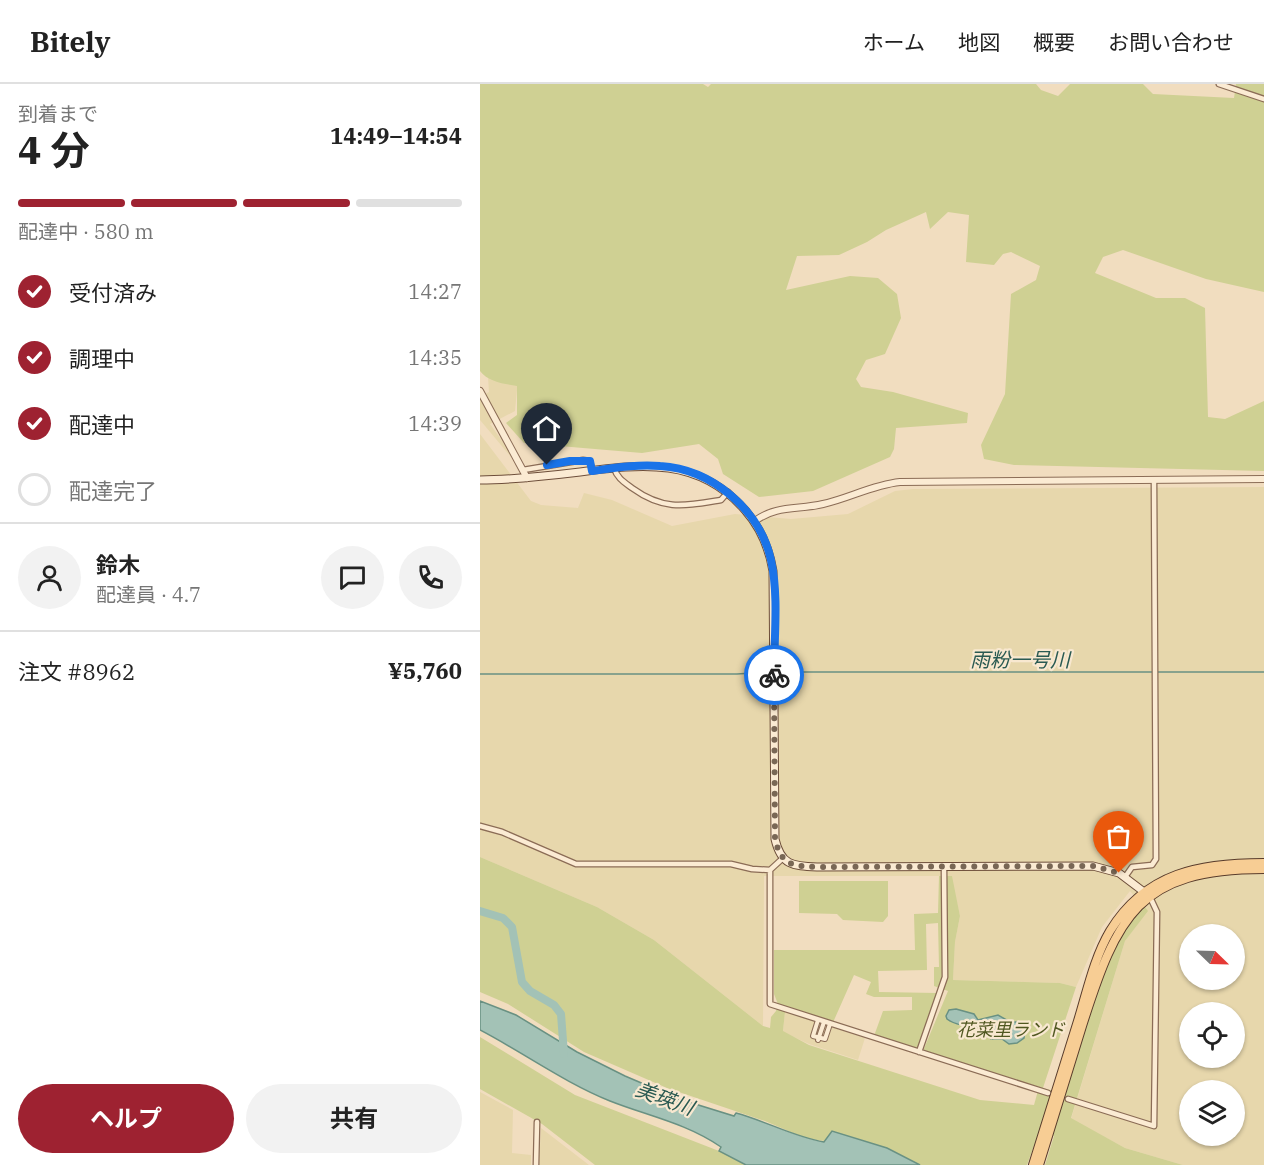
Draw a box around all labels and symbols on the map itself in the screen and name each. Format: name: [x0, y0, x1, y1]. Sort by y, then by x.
pin: [521, 403, 572, 465]
courier: [744, 645, 804, 705]
water label: 雨粉一号川: [970, 646, 1072, 673]
pin: [1093, 811, 1144, 873]
north arrow: [1179, 924, 1245, 990]
park label: 花菜里ランド: [957, 1018, 1066, 1041]
water label: 美瑛川: [632, 1075, 700, 1122]

